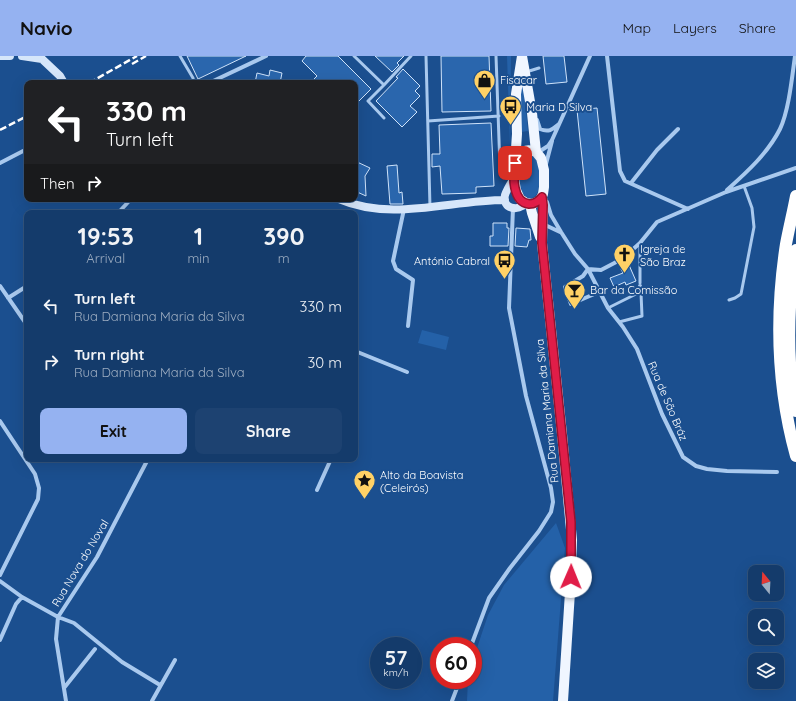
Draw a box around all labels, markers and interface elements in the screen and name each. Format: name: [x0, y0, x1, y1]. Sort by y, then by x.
text: Navio: [20, 16, 73, 40]
text: Map: [622, 19, 651, 37]
text: Layers: [673, 19, 717, 37]
text: Share: [739, 19, 776, 37]
shop icon: Fisacar: [471, 67, 497, 100]
place label: Fisacar: [500, 73, 538, 87]
text: 330 m: [106, 93, 187, 128]
bus stop icon: Maria D Silva: [497, 94, 523, 127]
icon: left: [40, 96, 92, 148]
place label: Maria D Silva: [526, 100, 592, 114]
text: Turn left: [106, 128, 174, 151]
pin: [498, 146, 532, 180]
icon: arrive: [504, 152, 526, 174]
icon: right: [83, 172, 105, 194]
text: Then: [40, 174, 75, 193]
text: 19:53: [78, 221, 134, 251]
text: 1: [194, 221, 203, 251]
text: 390: [263, 221, 304, 251]
church icon: Igreja de São Braz: [612, 242, 638, 275]
place label: Igreja de São Braz: [640, 242, 686, 269]
bus stop icon: António Cabral: [492, 248, 518, 281]
text: Arrival: [86, 250, 125, 266]
text: min: [187, 250, 210, 266]
text: m: [278, 250, 290, 266]
place label: António Cabral: [414, 254, 490, 268]
bar icon: Bar da Comissão: [562, 277, 588, 310]
place label: Bar da Comissão: [590, 283, 678, 297]
text: Turn left: [74, 289, 136, 308]
icon: left: [40, 295, 62, 317]
text: 330 m: [300, 297, 342, 316]
text: Rua Damiana Maria da Silva: [74, 308, 245, 324]
street label: Rua Damiana Maria da Silva: [532, 338, 562, 484]
text: Turn right: [74, 345, 145, 364]
icon: right: [40, 351, 62, 373]
text: 30 m: [307, 353, 342, 372]
street label: Rua de São Bráz: [645, 359, 691, 443]
text: Rua Damiana Maria da Silva: [74, 364, 245, 380]
button: Exit: [40, 408, 187, 454]
button: Share: [195, 408, 342, 454]
place icon: Alto da Boavista (Celeirós): [352, 468, 378, 501]
place label: Alto da Boavista (Celeirós): [380, 468, 463, 495]
street label: Rua Nova do Noval: [48, 517, 112, 609]
position arrow: [550, 556, 592, 598]
north arrow: [748, 565, 784, 601]
map controls: [748, 565, 784, 689]
button: search: [748, 609, 784, 645]
speed limit sign: 60: [430, 637, 482, 689]
text: 57: [385, 645, 407, 670]
button: layers: [748, 653, 784, 689]
text: km/h: [383, 666, 409, 679]

